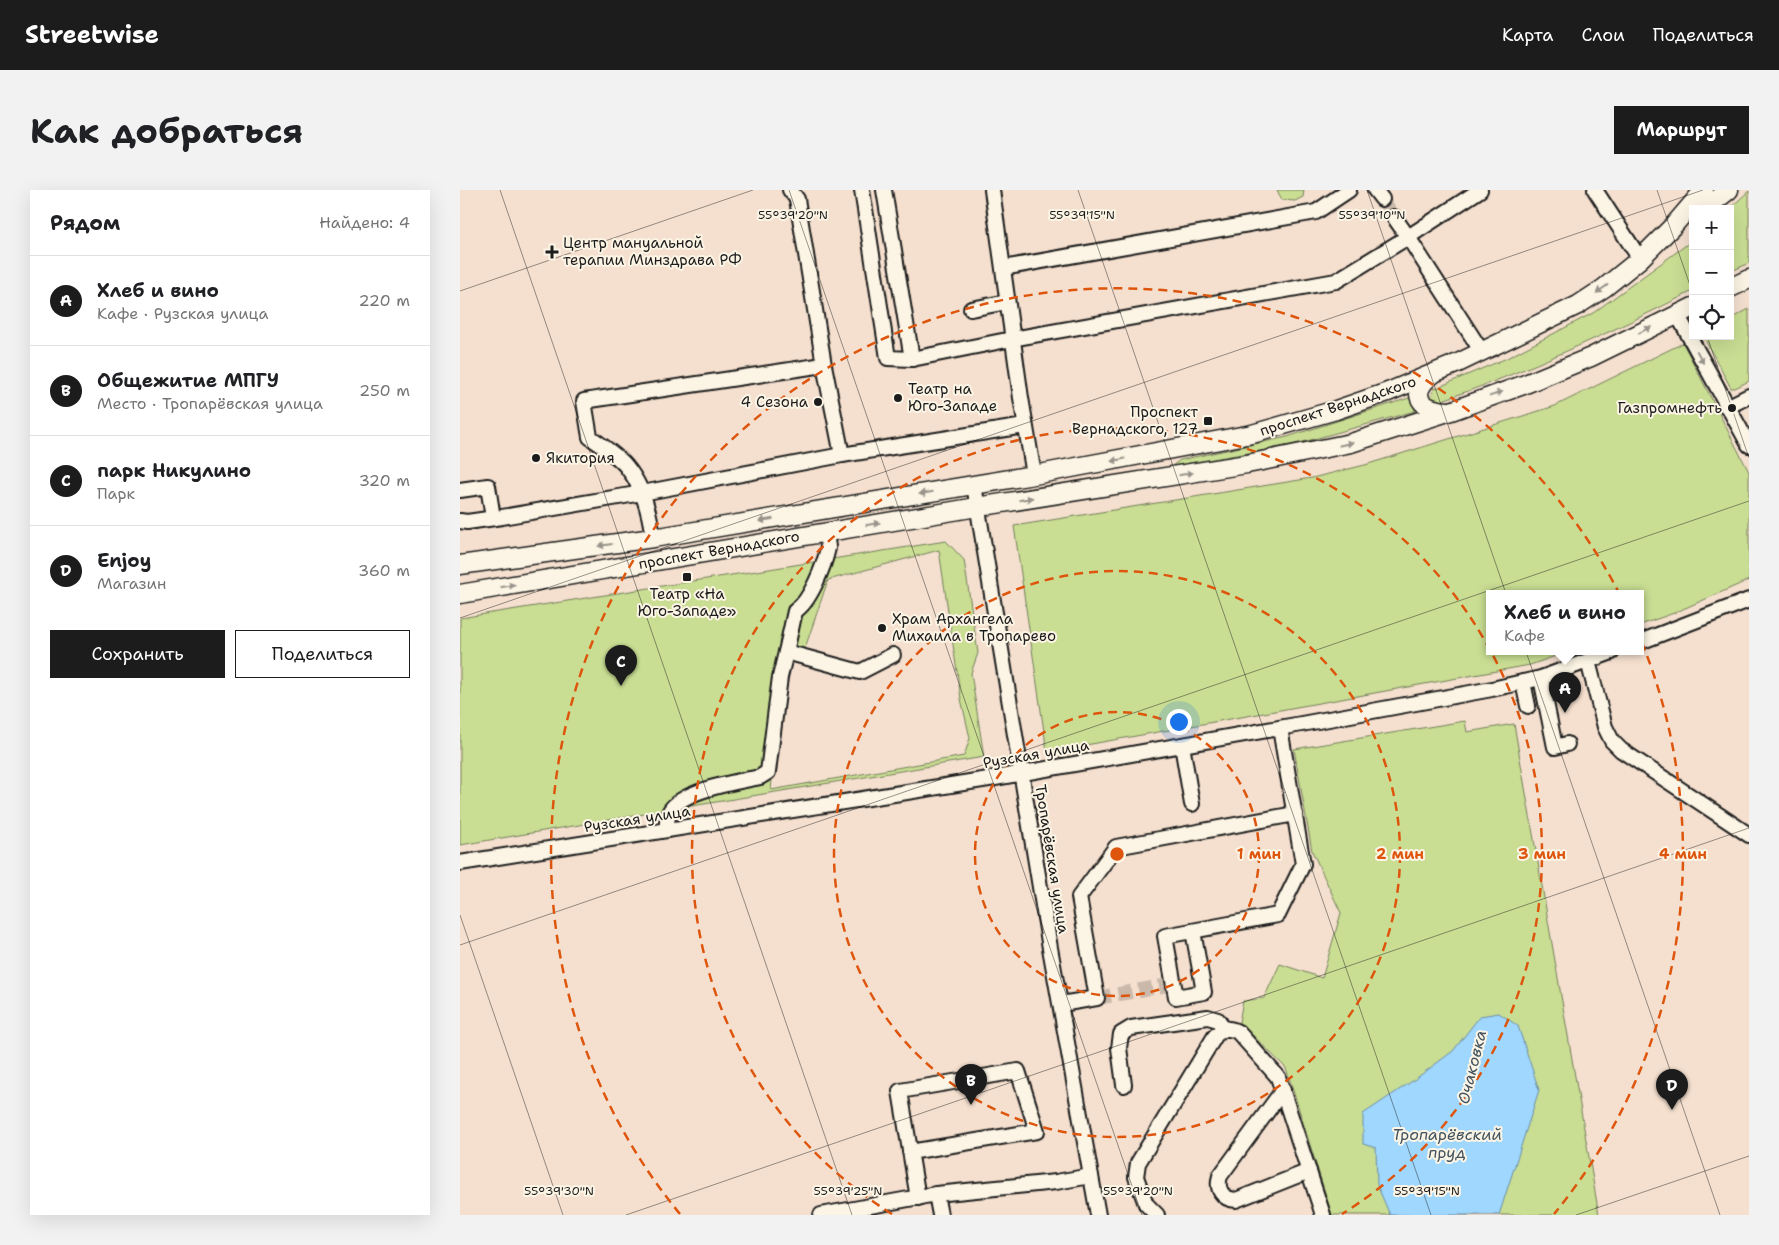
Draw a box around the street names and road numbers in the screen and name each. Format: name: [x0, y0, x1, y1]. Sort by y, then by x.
street label: проспект Вернадского: [1257, 371, 1419, 441]
street label: проспект Вернадского: [637, 526, 801, 574]
street label: Рузская улица: [981, 735, 1091, 773]
street label: Тропарёвская улица: [1030, 783, 1074, 936]
street label: Рузская улица: [582, 801, 692, 837]

